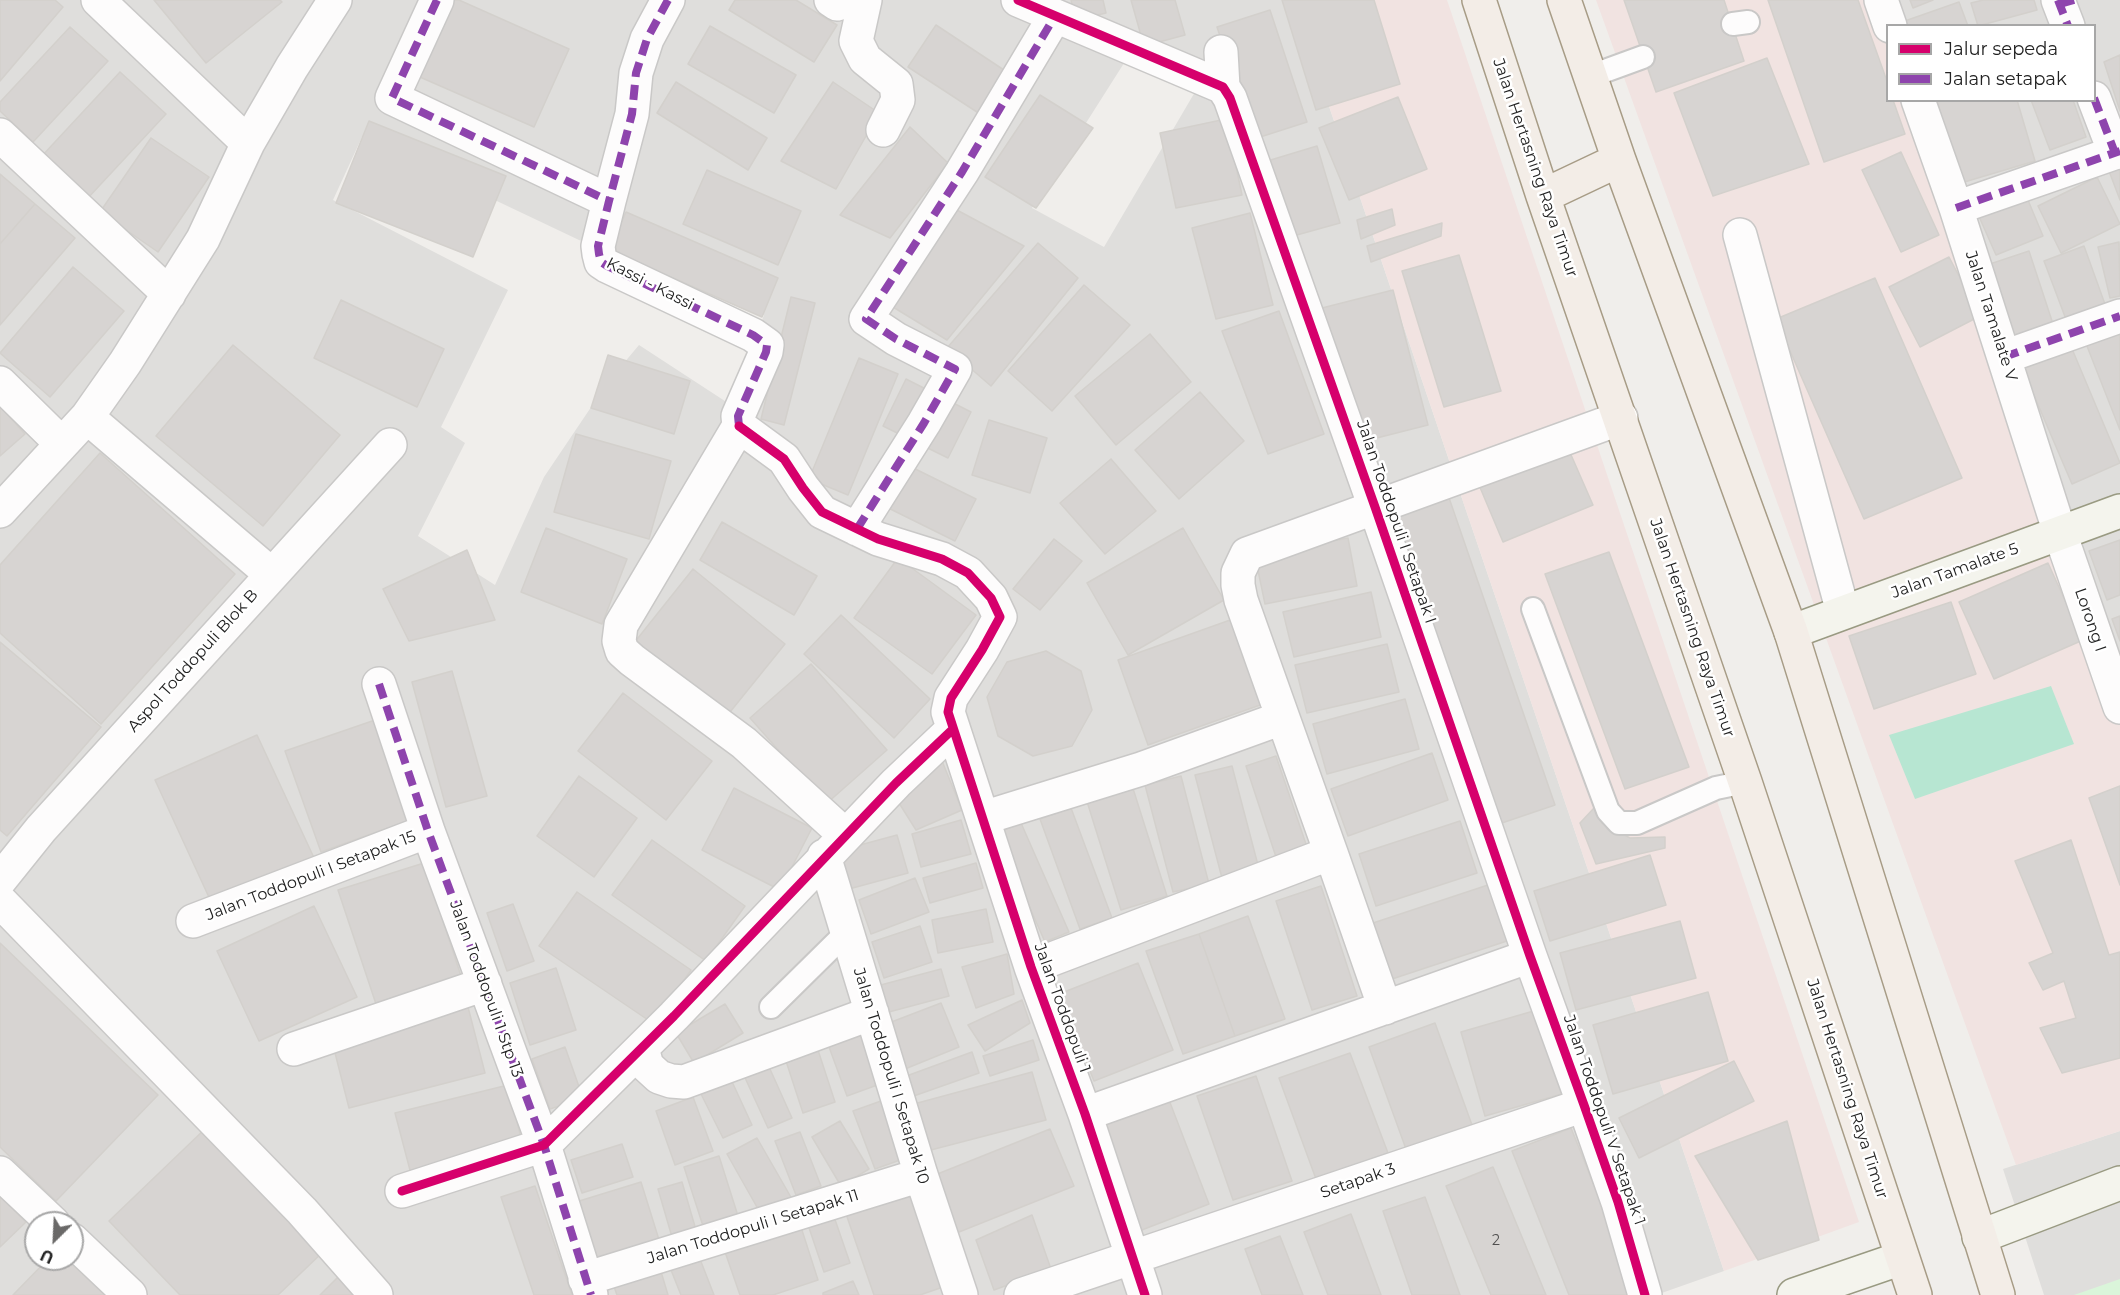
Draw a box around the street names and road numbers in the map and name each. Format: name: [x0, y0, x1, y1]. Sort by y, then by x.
street label: Jalan Hertasning Raya Timur: [1488, 56, 1582, 280]
street label: Jalan Tamalate V: [1961, 248, 2021, 384]
street label: Kassi - Kassi: [603, 254, 697, 314]
street label: Jalan Toddopuli I Setapak I: [1352, 418, 1440, 626]
street label: Jalan Hertasning Raya Timur: [1645, 516, 1739, 740]
street label: Jalan Tamalate 5: [1889, 539, 2021, 603]
street label: Lorong I: [2070, 585, 2110, 655]
street label: Aspol Toddopuli Blok B: [124, 586, 262, 736]
street label: Jalan Toddopuli I Setapak 15: [203, 827, 419, 925]
street label: Jalan Toddopuli 1 Stp 13: [445, 898, 527, 1080]
street label: Jalan Toddopuli 1: [1030, 941, 1094, 1075]
street label: Jalan Toddopuli I Setapak 10: [849, 966, 933, 1186]
street label: Jalan Hertasning Raya Timur: [1802, 977, 1892, 1201]
street label: Jalan Toddopuli V Setapak 1: [1559, 1012, 1649, 1228]
street label: Setapak 3: [1318, 1159, 1398, 1203]
street label: Jalan Toddopuli I Setapak 11: [645, 1186, 861, 1268]

